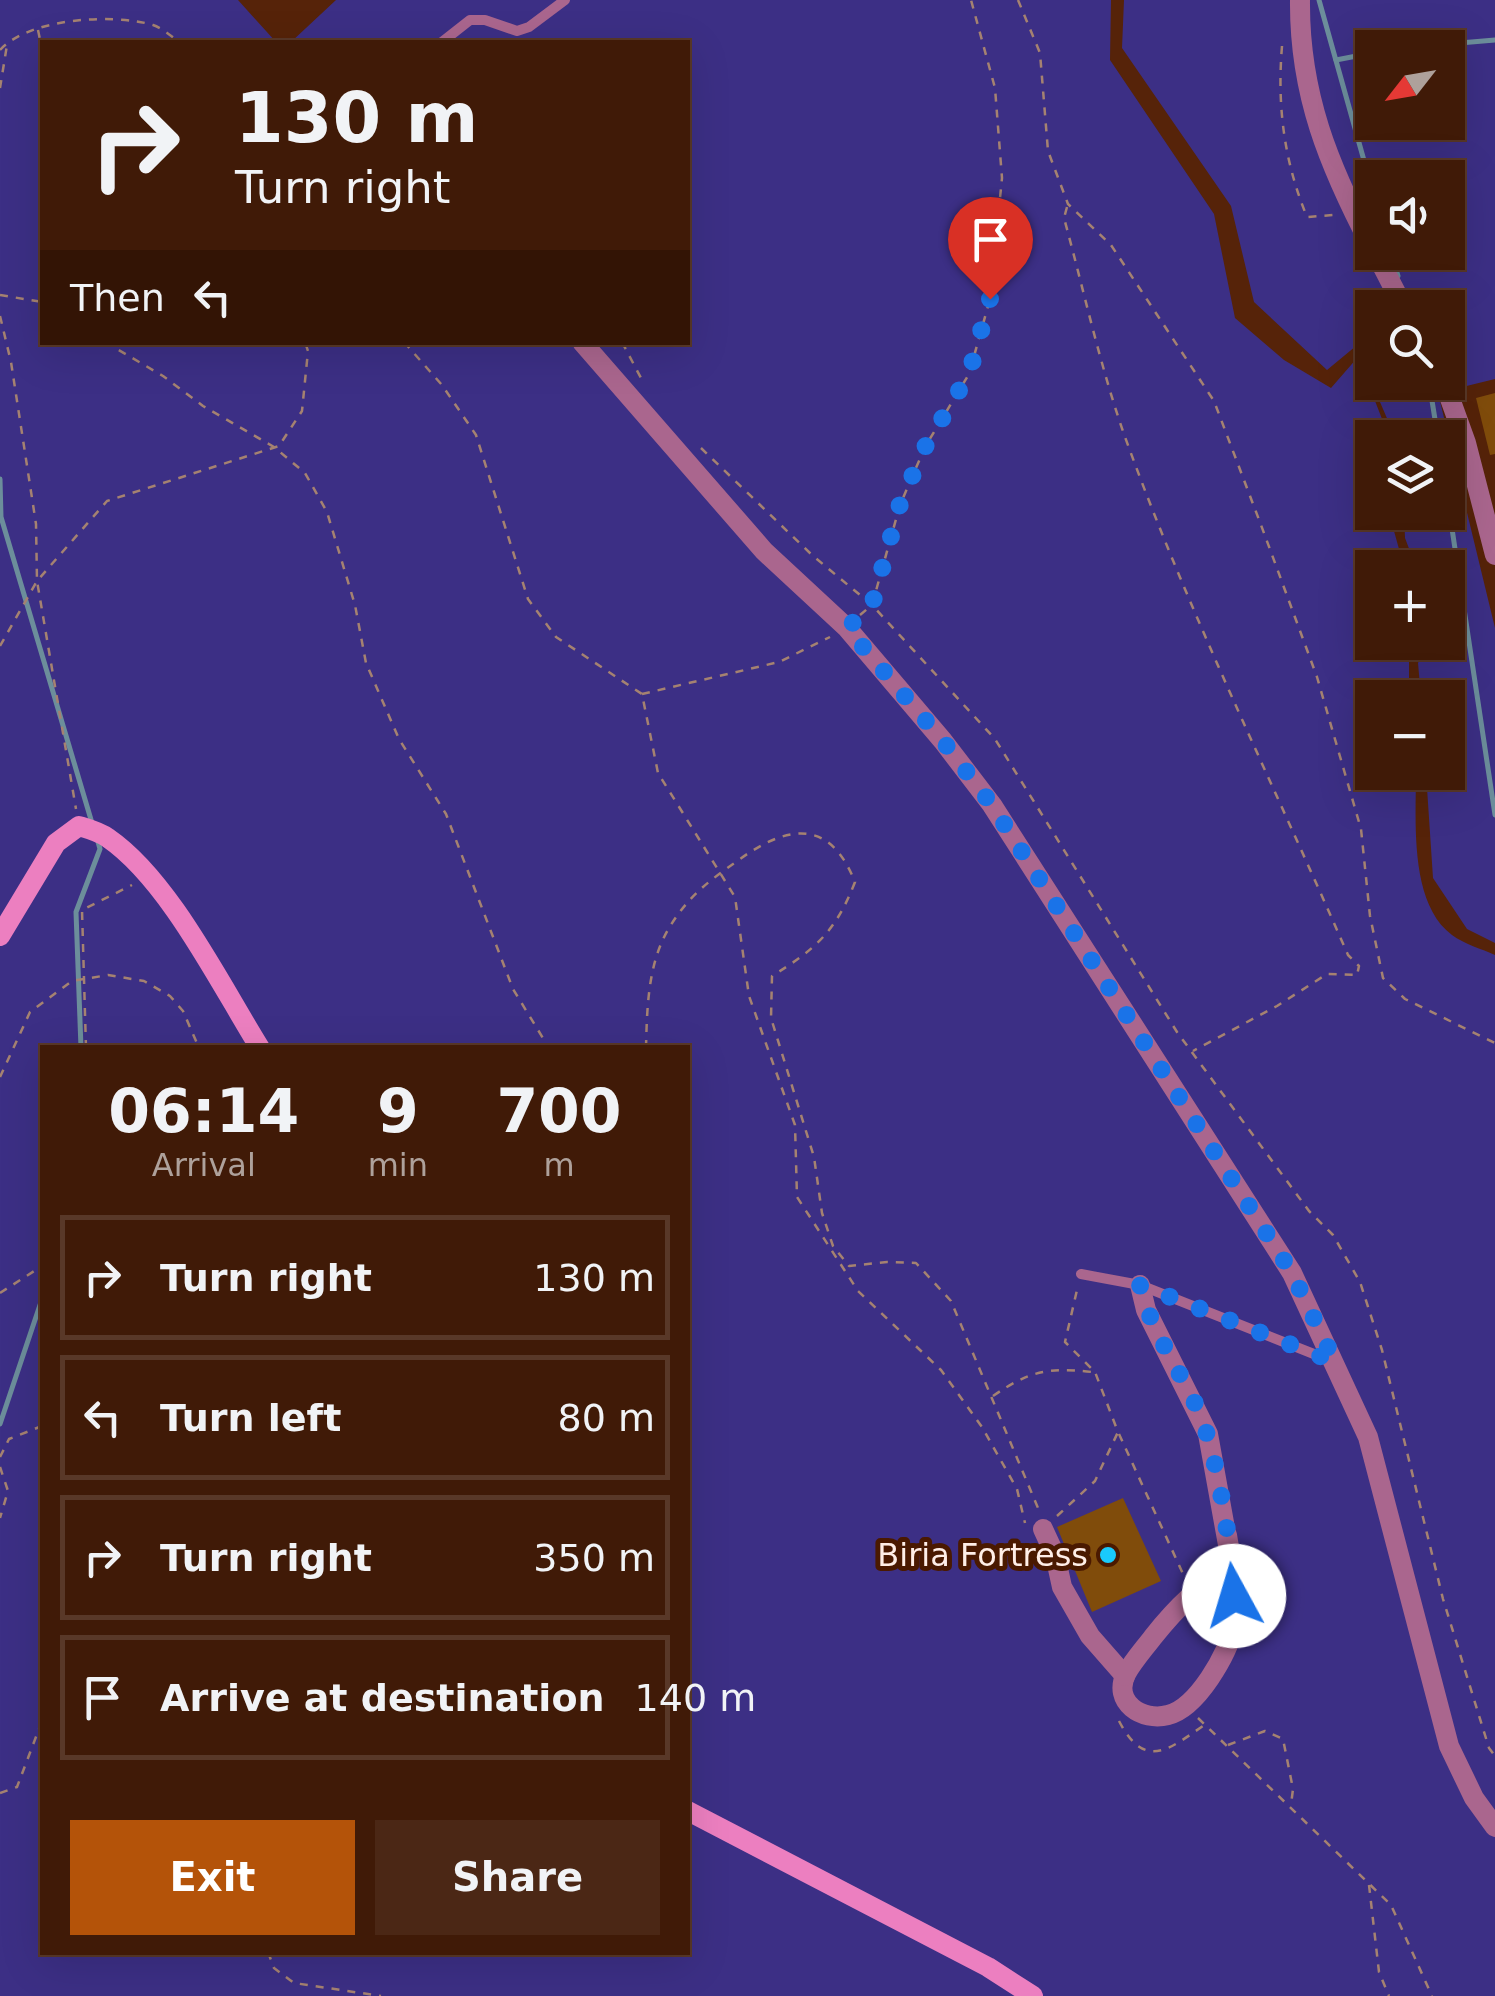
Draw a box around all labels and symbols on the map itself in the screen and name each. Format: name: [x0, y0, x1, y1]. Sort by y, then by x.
north arrow: [1355, 30, 1465, 140]
pin: [948, 197, 1033, 300]
place label: Biria Fortress: [877, 1536, 1088, 1574]
marker: Biria Fortress: [1097, 1544, 1119, 1566]
position arrow: [1182, 1544, 1286, 1648]

